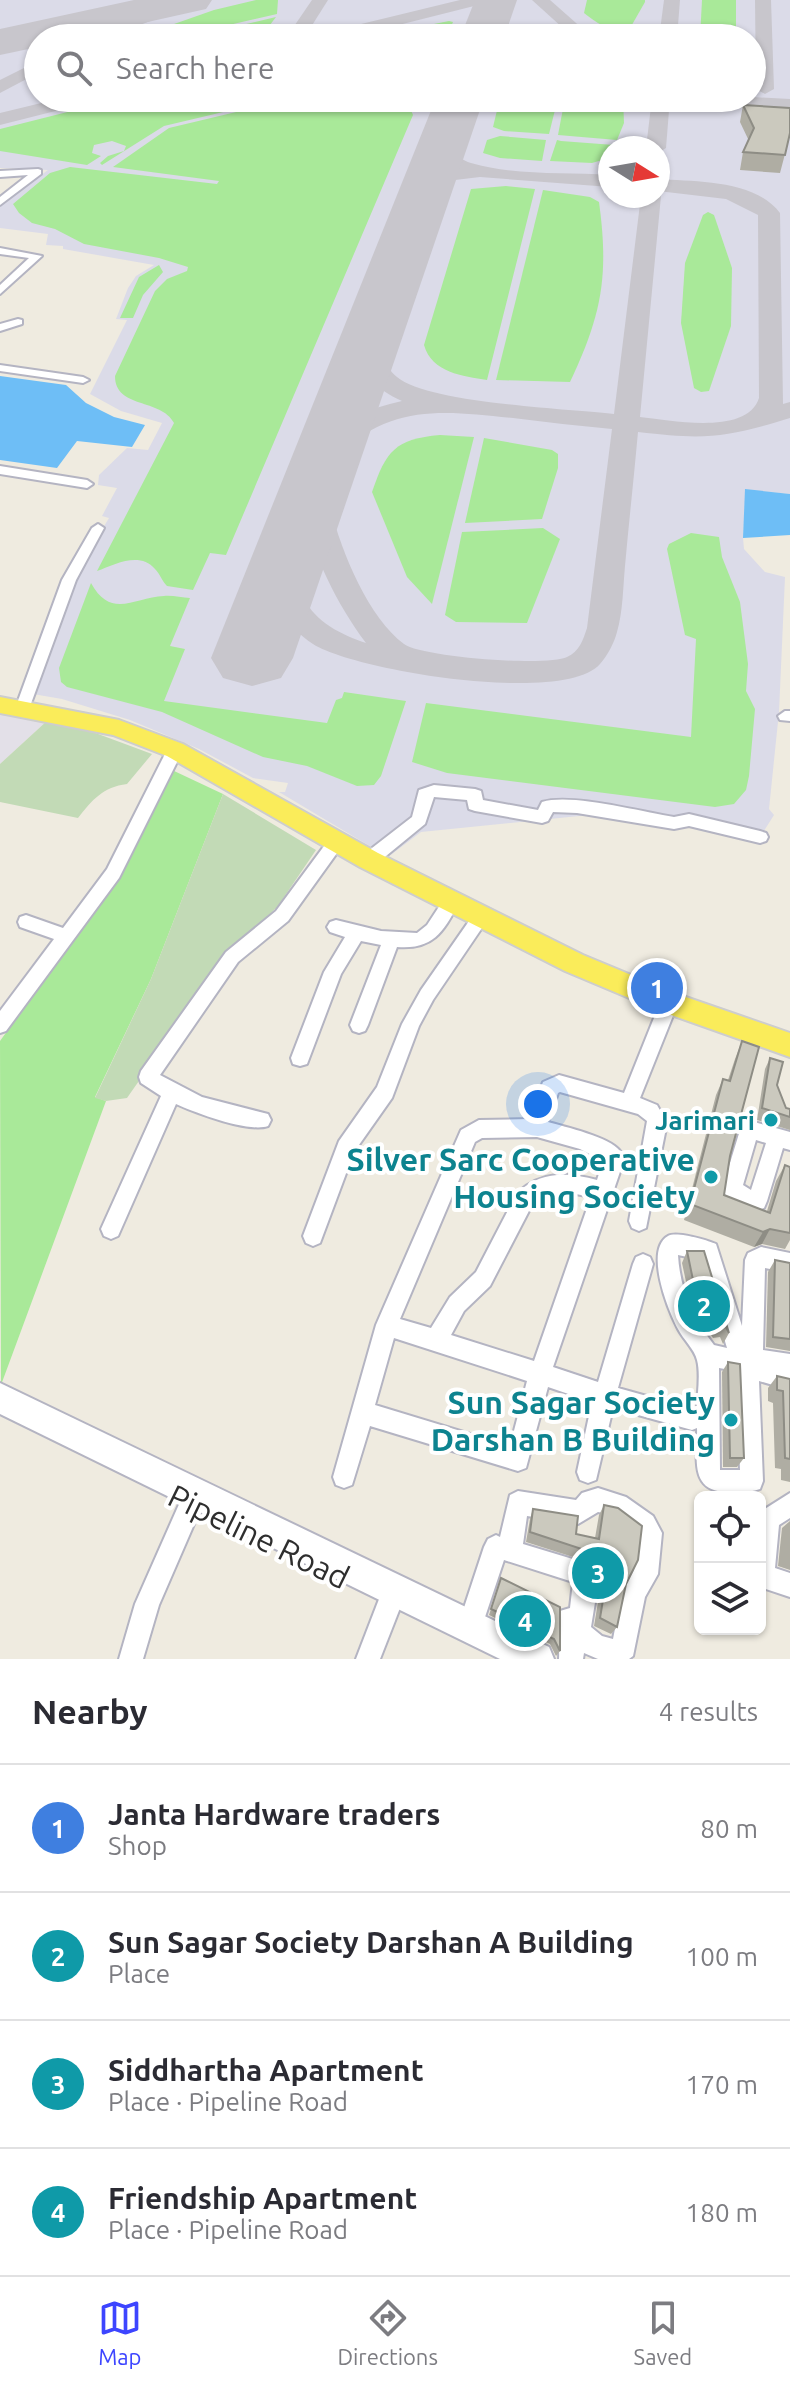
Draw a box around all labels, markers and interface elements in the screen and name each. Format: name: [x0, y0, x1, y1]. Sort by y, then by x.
search box: [24, 24, 766, 112]
icon: search: [52, 46, 96, 90]
text: Search here: [116, 51, 275, 85]
north arrow: [598, 136, 670, 208]
pin: 1: [631, 958, 683, 1018]
your location: [518, 1084, 558, 1124]
place label: Jarimari: [655, 1106, 755, 1135]
marker: Jarimari: [762, 1111, 780, 1129]
place label: Silver Sarc Cooperative Housing Society: [346, 1141, 695, 1214]
marker: Silver Sarc Cooperative Housing Society: [702, 1168, 720, 1186]
pin: 2: [678, 1276, 730, 1336]
place label: Sun Sagar Society Darshan B Building: [431, 1384, 715, 1457]
marker: Sun Sagar Society Darshan B Building: [722, 1411, 740, 1429]
street label: Pipeline Road: [163, 1477, 355, 1595]
map controls: [694, 1491, 766, 1635]
button: locate: [694, 1491, 766, 1563]
pin: 3: [572, 1543, 624, 1603]
button: layers: [694, 1563, 766, 1635]
pin: 4: [499, 1591, 551, 1651]
text: Nearby: [32, 1692, 147, 1730]
text: 4 results: [659, 1697, 758, 1726]
text: Janta Hardware traders: [108, 1797, 440, 1831]
text: 1: [51, 1814, 65, 1843]
text: 80 m: [700, 1814, 758, 1843]
text: Shop: [108, 1831, 167, 1860]
text: Sun Sagar Society Darshan A Building: [108, 1925, 634, 1959]
text: 2: [51, 1942, 65, 1971]
text: 100 m: [686, 1942, 758, 1971]
text: Place: [108, 1959, 170, 1988]
text: Siddhartha Apartment: [108, 2053, 424, 2087]
text: 3: [51, 2070, 65, 2099]
text: 170 m: [686, 2070, 758, 2099]
text: Place · Pipeline Road: [108, 2087, 348, 2116]
text: Friendship Apartment: [108, 2181, 417, 2215]
text: 4: [51, 2198, 65, 2227]
text: 180 m: [686, 2198, 758, 2227]
text: Place · Pipeline Road: [108, 2215, 348, 2244]
tab: Map: [98, 2296, 142, 2369]
tab: Directions: [337, 2296, 438, 2369]
tab: Saved: [634, 2296, 692, 2369]

